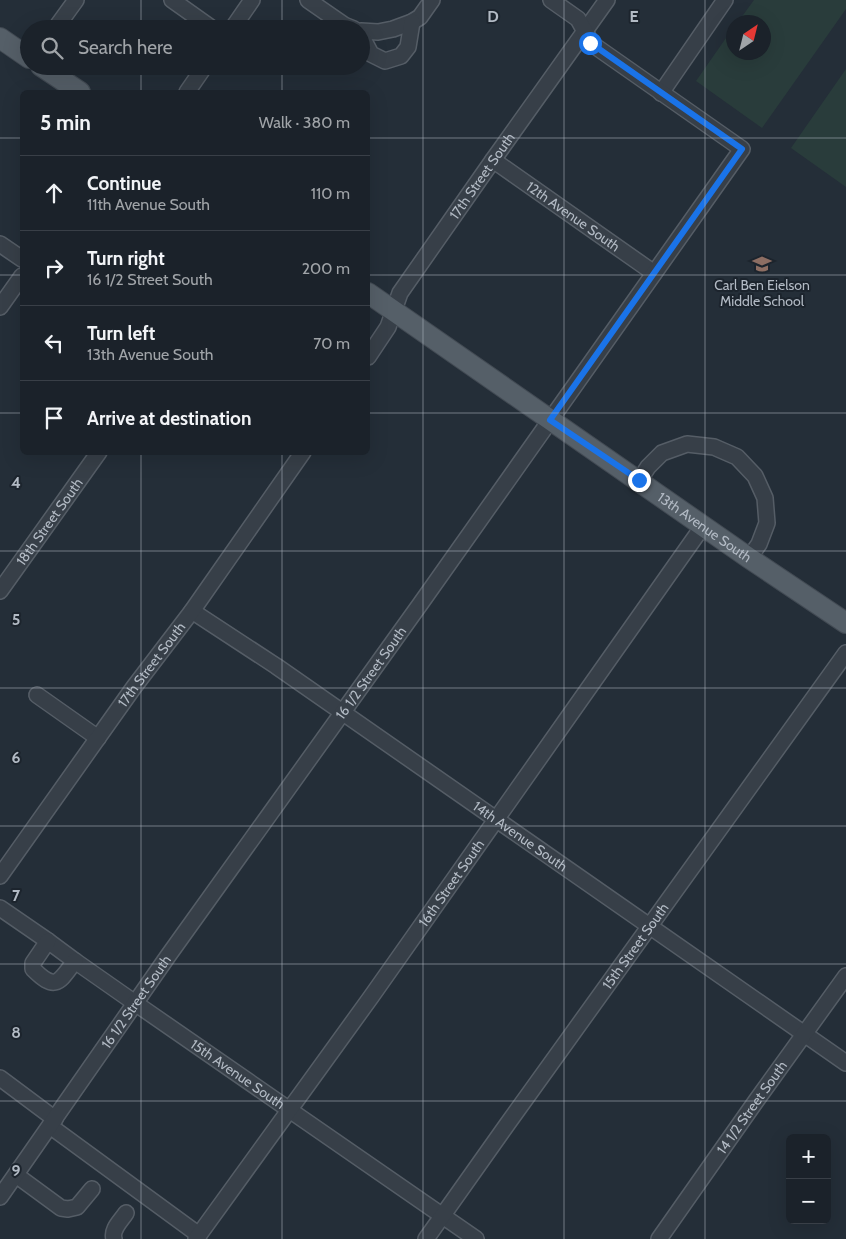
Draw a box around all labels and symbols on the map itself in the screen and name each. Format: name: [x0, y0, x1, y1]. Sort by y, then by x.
text: D: [487, 7, 499, 26]
text: E: [629, 7, 639, 26]
north arrow: [726, 15, 771, 60]
route start: [579, 32, 602, 55]
street label: 17th Street South: [445, 129, 519, 223]
street label: 12th Avenue South: [523, 177, 624, 255]
school or university icon: Carl Ben Eielson Middle School: [751, 253, 773, 275]
place label: Carl Ben Eielson Middle School: [714, 276, 810, 310]
route end: [628, 469, 651, 492]
text: 4: [11, 473, 21, 492]
street label: 18th Street South: [12, 475, 87, 569]
street label: 13th Avenue South: [654, 488, 755, 566]
text: 5: [12, 610, 20, 629]
street label: 17th Street South: [114, 619, 189, 711]
street label: 16 1/2 Street South: [332, 623, 410, 723]
text: 6: [12, 748, 21, 767]
street label: 14th Avenue South: [469, 797, 571, 875]
street label: 16th Street South: [414, 836, 488, 930]
text: 7: [12, 886, 21, 905]
street label: 15th Street South: [598, 899, 672, 993]
street label: 16 1/2 Street South: [97, 951, 175, 1052]
text: 8: [11, 1023, 21, 1042]
street label: 15th Avenue South: [187, 1035, 288, 1113]
street label: 14 1/2 Street South: [713, 1057, 791, 1158]
text: 9: [12, 1161, 21, 1180]

